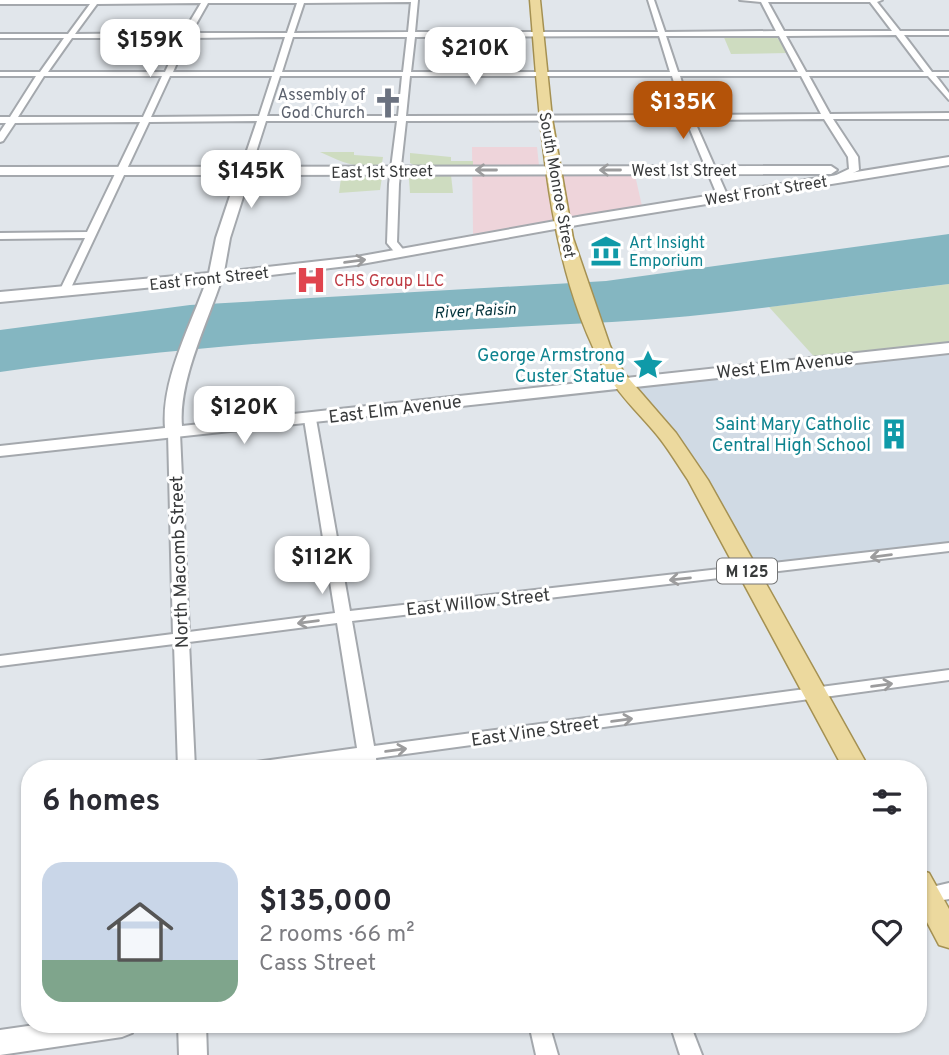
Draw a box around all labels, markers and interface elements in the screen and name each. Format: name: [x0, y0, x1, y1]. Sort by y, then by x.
pin: $159K: [101, 20, 199, 79]
text: $159K: [116, 27, 184, 56]
pin: $210K: [426, 28, 524, 87]
text: $210K: [441, 35, 509, 64]
pin: $135K: [634, 82, 732, 141]
place label: Assembly of God Church: [278, 86, 366, 124]
church icon: Assembly of God Church: [371, 86, 405, 120]
text: $135K: [649, 89, 717, 118]
street label: South Monroe Street: [533, 111, 579, 260]
pin: $145K: [202, 150, 300, 210]
text: $145K: [217, 158, 285, 187]
street label: East 1st Street: [331, 162, 433, 184]
street label: West 1st Street: [631, 162, 737, 182]
one-way arrow: [475, 163, 498, 177]
one-way arrow: [598, 163, 621, 177]
street label: West Front Street: [704, 172, 829, 212]
museum icon: Art Insight Emporium: [589, 234, 623, 268]
place label: Art Insight Emporium: [629, 234, 705, 272]
one-way arrow: [343, 254, 366, 267]
hospital icon: CHS Group LLC: [294, 263, 328, 297]
street label: East Front Street: [148, 264, 270, 296]
place label: CHS Group LLC: [334, 272, 444, 292]
water label: River Raisin: [434, 300, 517, 324]
place label: George Armstrong Custer Statue: [477, 345, 625, 389]
place icon: George Armstrong Custer Statue: [631, 348, 665, 382]
street label: West Elm Avenue: [715, 348, 855, 385]
pin: $120K: [195, 386, 293, 446]
street label: East Elm Avenue: [327, 391, 463, 430]
text: $120K: [210, 394, 278, 423]
place label: Saint Mary Catholic Central High School: [712, 414, 871, 458]
building icon: Saint Mary Catholic Central High School: [877, 417, 911, 451]
street label: North Macomb Street: [166, 475, 195, 649]
pin: $112K: [273, 536, 371, 596]
text: $112K: [291, 544, 353, 573]
one-way arrow: [870, 549, 893, 562]
road number: M 125: [717, 558, 777, 584]
one-way arrow: [669, 573, 692, 586]
street label: East Willow Street: [405, 584, 551, 622]
one-way arrow: [297, 616, 320, 629]
one-way arrow: [870, 678, 893, 691]
street label: East Vine Street: [470, 712, 601, 753]
one-way arrow: [610, 713, 632, 726]
one-way arrow: [384, 743, 407, 756]
icon: filters: [868, 783, 906, 821]
text: 6 homes: [42, 784, 160, 821]
text: $135,000: [259, 884, 392, 921]
icon: home: [98, 890, 182, 974]
icon: heart: [868, 913, 906, 951]
text: 2 rooms · 66 m²: [259, 921, 415, 950]
text: Cass Street: [259, 950, 376, 979]

